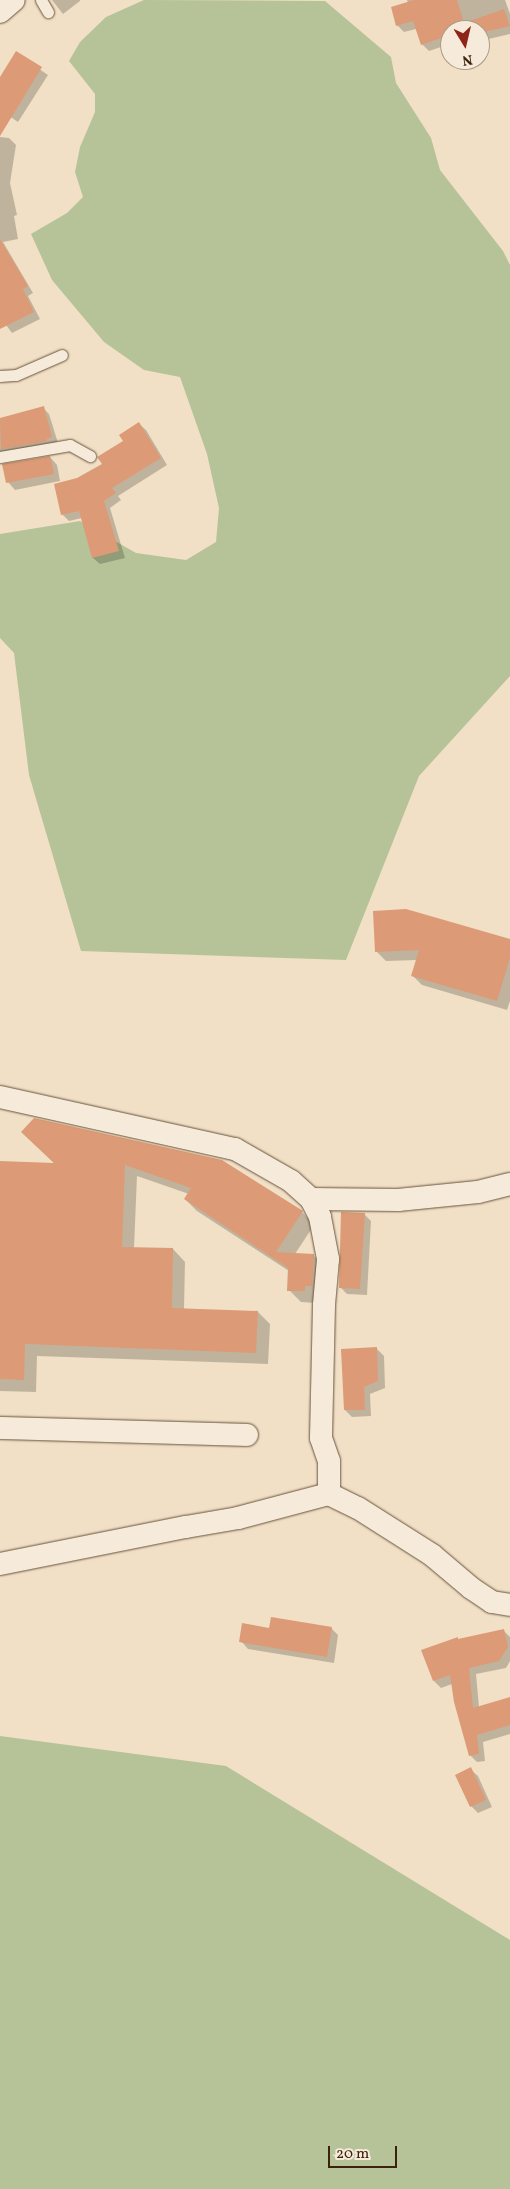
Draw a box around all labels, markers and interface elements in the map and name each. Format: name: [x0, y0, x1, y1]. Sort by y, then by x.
north arrow: [440, 20, 490, 70]
text: N: [461, 49, 474, 69]
scale bar: [330, 2136, 399, 2168]
text: 20 m: [336, 2144, 369, 2165]

